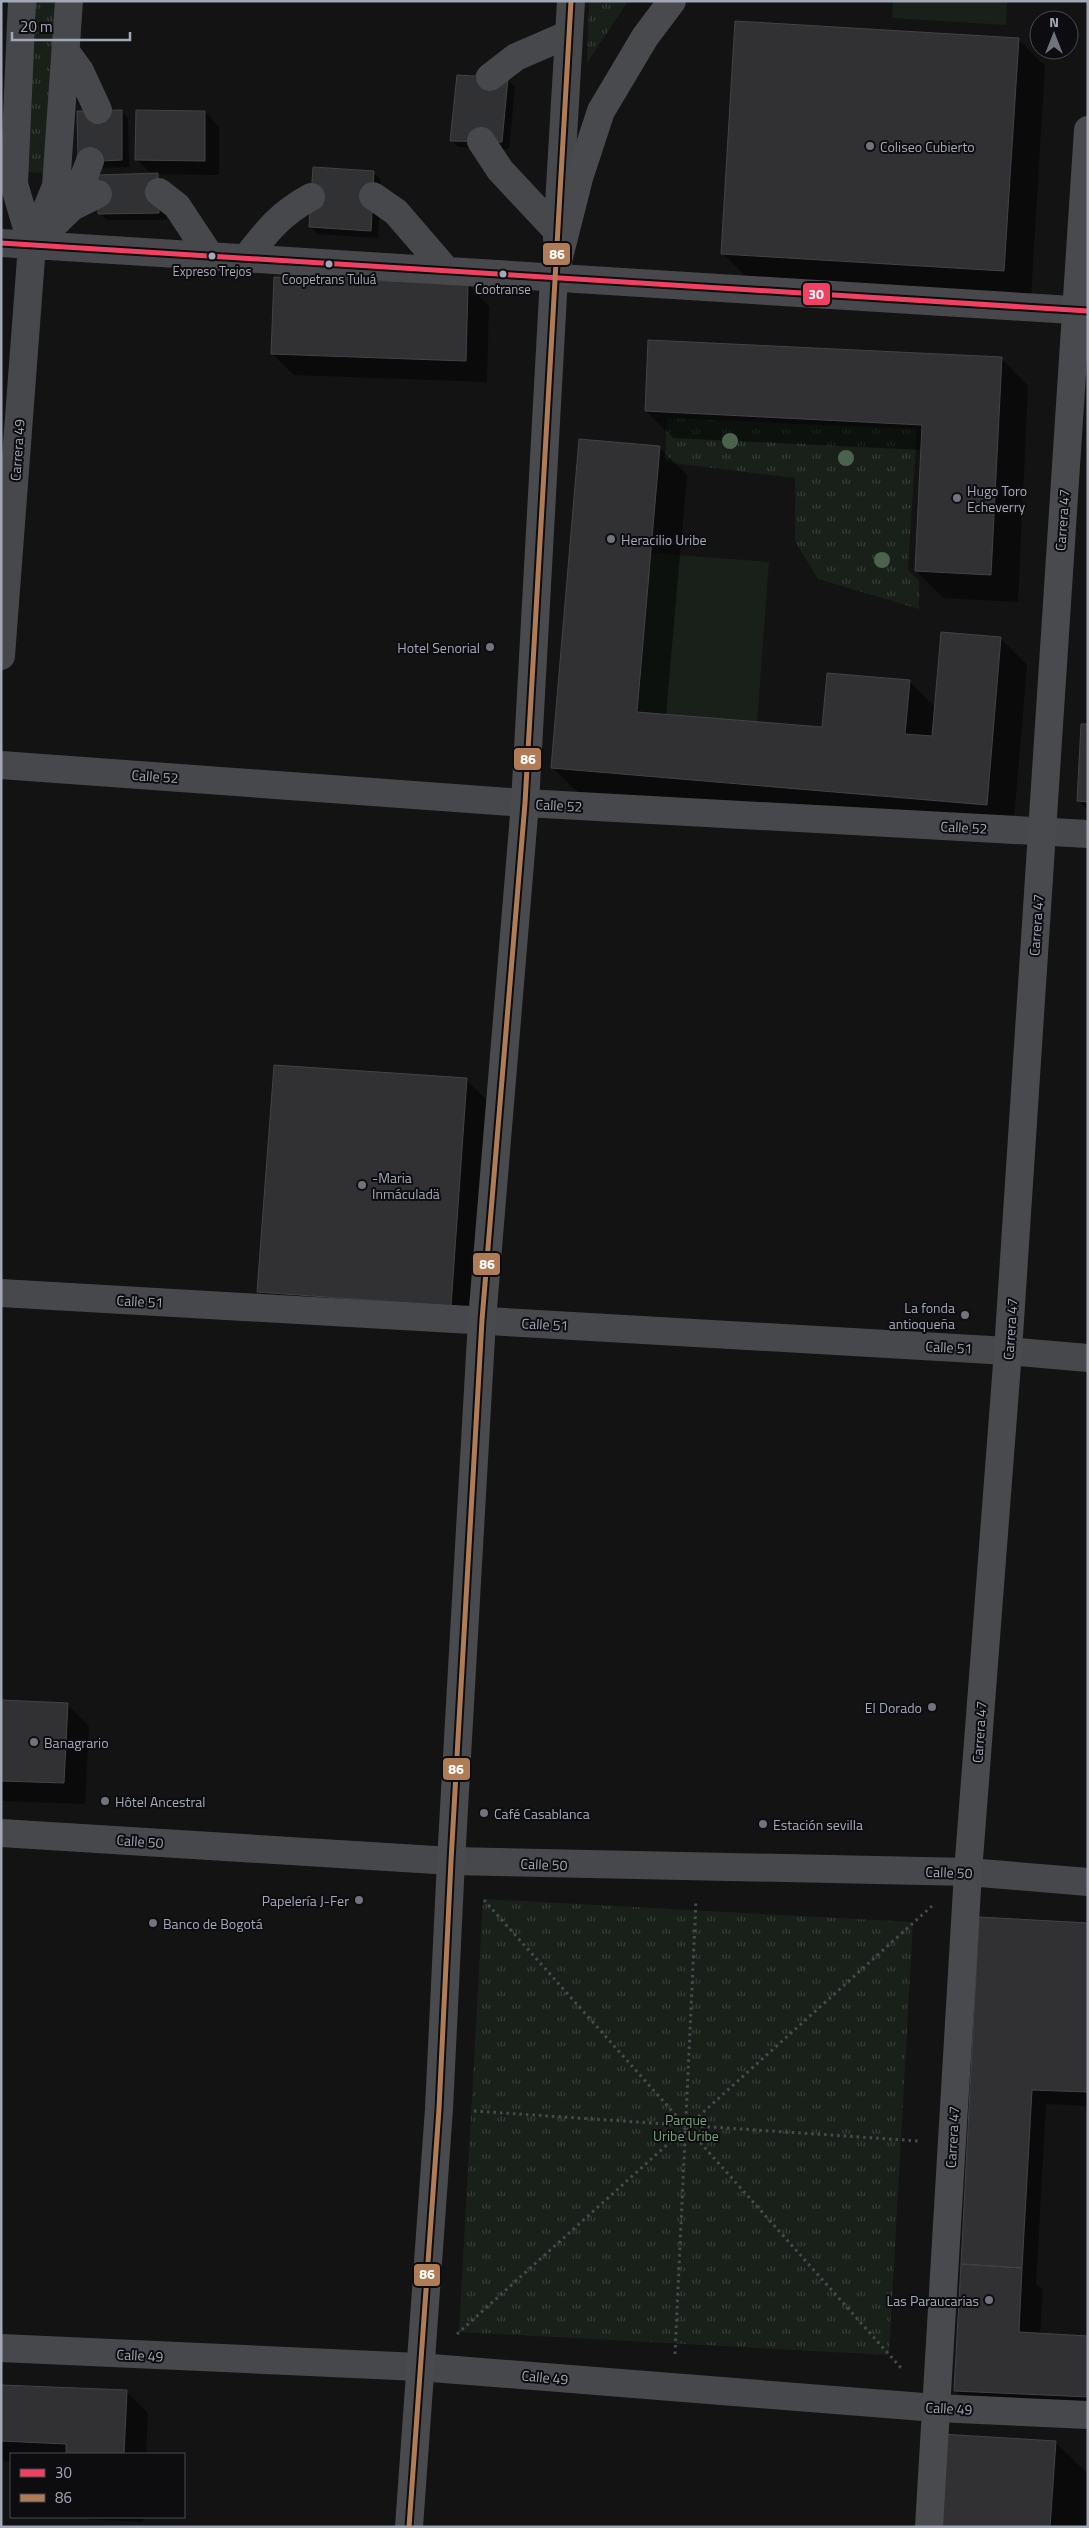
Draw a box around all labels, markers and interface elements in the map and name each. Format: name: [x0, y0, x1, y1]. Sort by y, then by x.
scale bar: [12, 10, 130, 42]
north arrow: [1029, 10, 1079, 60]
text: N: [1049, 11, 1059, 32]
text: 20 m: [20, 15, 53, 38]
place label: Coliseo Cubierto: [880, 136, 975, 157]
marker: Coliseo Cubierto: [864, 140, 876, 152]
line badge: 86: [542, 242, 571, 266]
text: 86: [549, 243, 565, 264]
marker: Expreso Trejos: [207, 251, 217, 261]
marker: Coopetrans Tuluá: [324, 259, 334, 269]
place label: Expreso Trejos: [172, 261, 252, 281]
place label: Coopetrans Tuluá: [282, 269, 377, 289]
marker: Cootranse: [498, 269, 508, 279]
place label: Cootranse: [475, 279, 531, 299]
line badge: 30: [802, 282, 831, 306]
text: 30: [808, 283, 824, 304]
street label: Carrera 49: [4, 418, 30, 482]
place label: Hugo Toro Echeverry: [967, 480, 1027, 517]
street label: Carrera 47: [1049, 488, 1075, 552]
marker: Hugo Toro Echeverry: [951, 492, 963, 504]
place label: Heracilio Uribe: [621, 529, 707, 550]
marker: Heracilio Uribe: [605, 533, 617, 545]
place label: Hotel Senorial: [397, 637, 480, 658]
marker: Hotel Senorial: [484, 641, 496, 653]
line badge: 86: [513, 747, 542, 771]
text: 86: [520, 748, 536, 769]
street label: Calle 52: [131, 764, 179, 788]
street label: Calle 52: [535, 793, 583, 817]
street label: Calle 52: [940, 815, 988, 839]
street label: Carrera 47: [1023, 893, 1049, 957]
place label: -Maria Inmáculadä: [372, 1167, 440, 1204]
marker: -Maria Inmáculadä: [356, 1179, 368, 1191]
line badge: 86: [472, 1252, 501, 1276]
text: 86: [479, 1253, 495, 1274]
street label: Calle 51: [116, 1289, 164, 1313]
place label: La fonda antioqueña: [889, 1297, 955, 1334]
street label: Carrera 47: [997, 1297, 1023, 1361]
marker: La fonda antioqueña: [959, 1309, 971, 1321]
street label: Calle 51: [521, 1312, 569, 1336]
street label: Calle 51: [925, 1335, 973, 1359]
place label: El Dorado: [865, 1697, 922, 1718]
street label: Carrera 47: [966, 1700, 992, 1764]
marker: El Dorado: [926, 1701, 938, 1713]
place label: Banagrario: [44, 1732, 109, 1753]
marker: Banagrario: [28, 1736, 40, 1748]
line badge: 86: [442, 1757, 471, 1781]
text: 86: [448, 1758, 464, 1779]
place label: Hôtel Ancestral: [115, 1791, 205, 1812]
marker: Hôtel Ancestral: [99, 1795, 111, 1807]
place label: Café Casablanca: [494, 1803, 590, 1824]
marker: Café Casablanca: [478, 1807, 490, 1819]
place label: Estación sevilla: [773, 1814, 863, 1835]
marker: Estación sevilla: [757, 1818, 769, 1830]
street label: Calle 50: [116, 1829, 164, 1853]
street label: Calle 50: [520, 1853, 568, 1875]
street label: Calle 50: [925, 1861, 973, 1883]
place label: Papelería J-Fer: [262, 1890, 349, 1911]
marker: Papelería J-Fer: [353, 1894, 365, 1906]
place label: Banco de Bogotá: [163, 1913, 263, 1934]
marker: Banco de Bogotá: [147, 1917, 159, 1929]
street label: Carrera 47: [940, 2106, 964, 2168]
park label: Parque Uribe Uribe: [653, 2109, 719, 2146]
line badge: 86: [413, 2263, 441, 2287]
text: 86: [419, 2263, 435, 2284]
place label: Las Paraucarias: [887, 2290, 979, 2311]
marker: Las Paraucarias: [983, 2294, 995, 2306]
street label: Calle 49: [116, 2343, 164, 2367]
street label: Calle 49: [521, 2364, 569, 2390]
street label: Calle 49: [925, 2396, 973, 2420]
legend: [10, 2453, 185, 2518]
text: 30: [55, 2461, 72, 2484]
text: 86: [55, 2486, 72, 2509]

